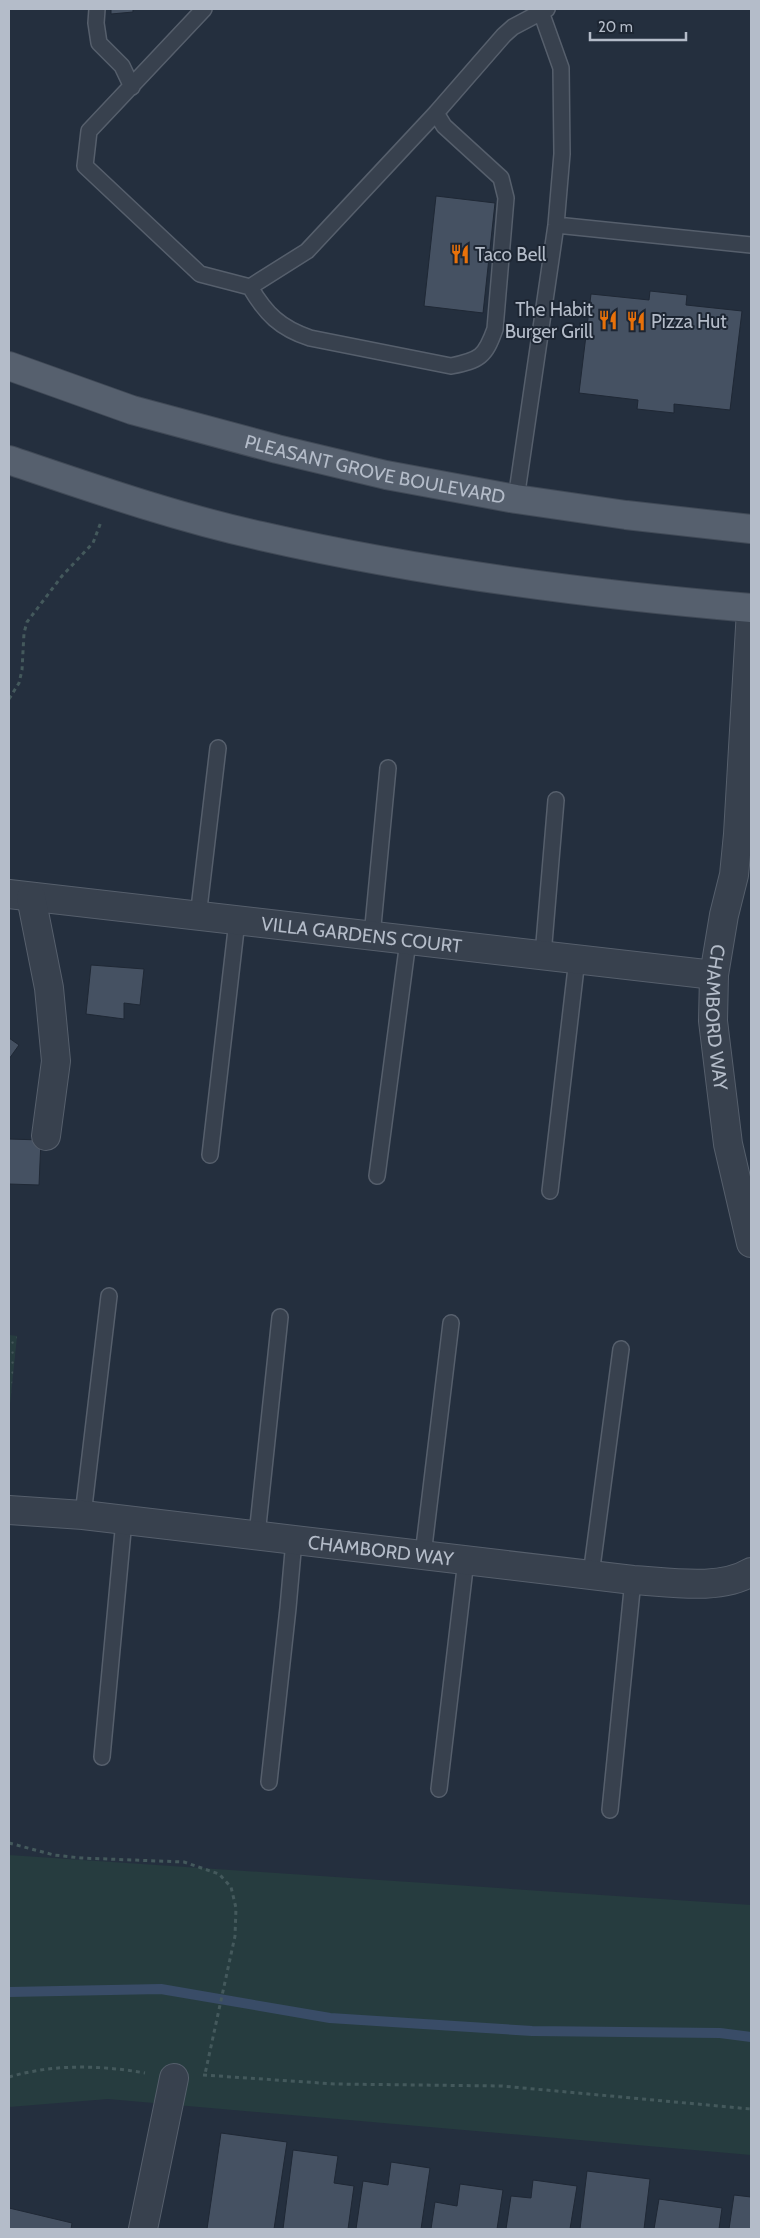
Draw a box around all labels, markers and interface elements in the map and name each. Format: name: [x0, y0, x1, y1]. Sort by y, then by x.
scale bar: [590, 10, 686, 42]
text: 20 m: [598, 18, 633, 36]
restaurant icon: Taco Bell: [449, 243, 471, 265]
place label: Taco Bell: [475, 243, 547, 266]
place label: The Habit Burger Grill: [505, 298, 594, 343]
restaurant icon: The Habit Burger Grill: [597, 309, 619, 331]
restaurant icon: Pizza Hut: [625, 310, 647, 332]
place label: Pizza Hut: [651, 310, 727, 333]
street label: PLEASANT GROVE BOULEVARD: [242, 430, 507, 509]
street label: VILLA GARDENS COURT: [260, 912, 463, 958]
street label: CHAMBORD WAY: [701, 943, 732, 1092]
street label: CHAMBORD WAY: [307, 1531, 455, 1571]

